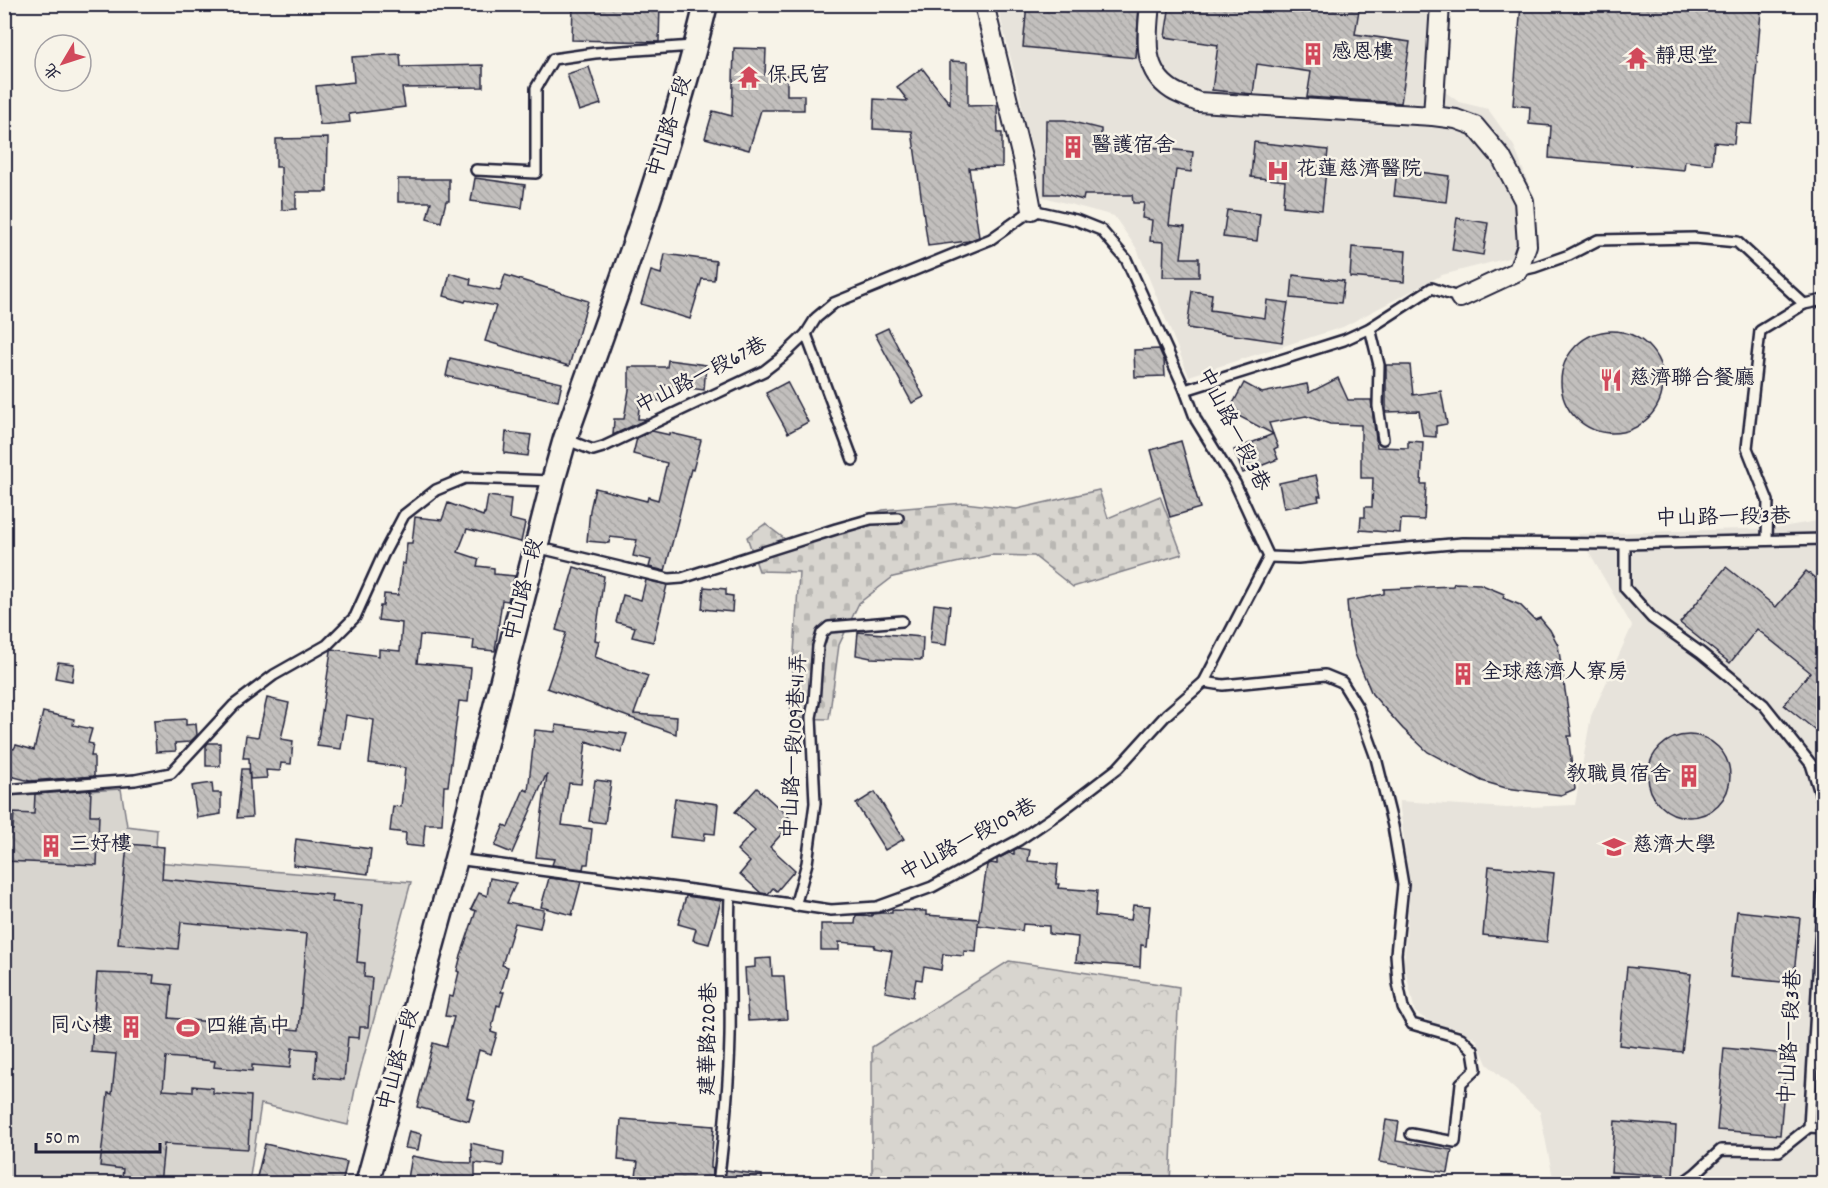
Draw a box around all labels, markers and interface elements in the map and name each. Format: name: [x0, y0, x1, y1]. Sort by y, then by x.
north arrow: [33, 33, 93, 93]
place label: 感恩樓: [1331, 39, 1394, 69]
building icon: 感恩樓: [1300, 41, 1326, 67]
place label: 靜思堂: [1655, 43, 1718, 73]
temple icon: 靜思堂: [1624, 45, 1650, 71]
text: 北: [39, 57, 67, 84]
place label: 保民宮: [767, 62, 830, 92]
temple icon: 保民宮: [736, 64, 762, 90]
street label: 中山路一段: [641, 72, 701, 182]
place label: 醫護宿舍: [1091, 132, 1175, 162]
building icon: 醫護宿舍: [1060, 134, 1086, 160]
place label: 花蓮慈濟醫院: [1296, 156, 1422, 186]
hospital icon: 花蓮慈濟醫院: [1265, 158, 1291, 184]
street label: 中山路一段67巷: [631, 331, 773, 423]
street label: 中山路一段3巷: [1188, 363, 1276, 497]
place label: 慈濟聯合餐廳: [1629, 365, 1755, 395]
restaurant icon: 慈濟聯合餐廳: [1598, 367, 1624, 393]
street label: 中山路一段3巷: [1655, 503, 1791, 535]
street label: 中山路一段: [498, 535, 552, 645]
street label: 中山路一段109巷41弄: [776, 652, 816, 840]
place label: 全球慈濟人寮房: [1481, 659, 1628, 689]
building icon: 全球慈濟人寮房: [1450, 661, 1476, 687]
place label: 教職員宿舍: [1566, 761, 1671, 791]
building icon: 教職員宿舍: [1676, 763, 1702, 789]
street label: 中山路一段109巷: [895, 792, 1043, 890]
place label: 三好樓: [69, 831, 132, 861]
place label: 慈濟大學: [1632, 832, 1716, 862]
building icon: 三好樓: [38, 833, 64, 859]
school or university icon: 慈濟大學: [1601, 834, 1627, 860]
street label: 中山路一段3巷: [1773, 969, 1811, 1105]
street label: 建華路220巷: [694, 982, 726, 1096]
street label: 中山路一段: [372, 1005, 428, 1115]
place label: 同心樓: [50, 1012, 113, 1042]
place label: 四維高中: [206, 1013, 290, 1043]
building icon: 同心樓: [118, 1014, 144, 1040]
sports icon: 四維高中: [175, 1015, 201, 1041]
scale bar: [36, 1116, 160, 1154]
text: 50 m: [45, 1127, 80, 1152]

